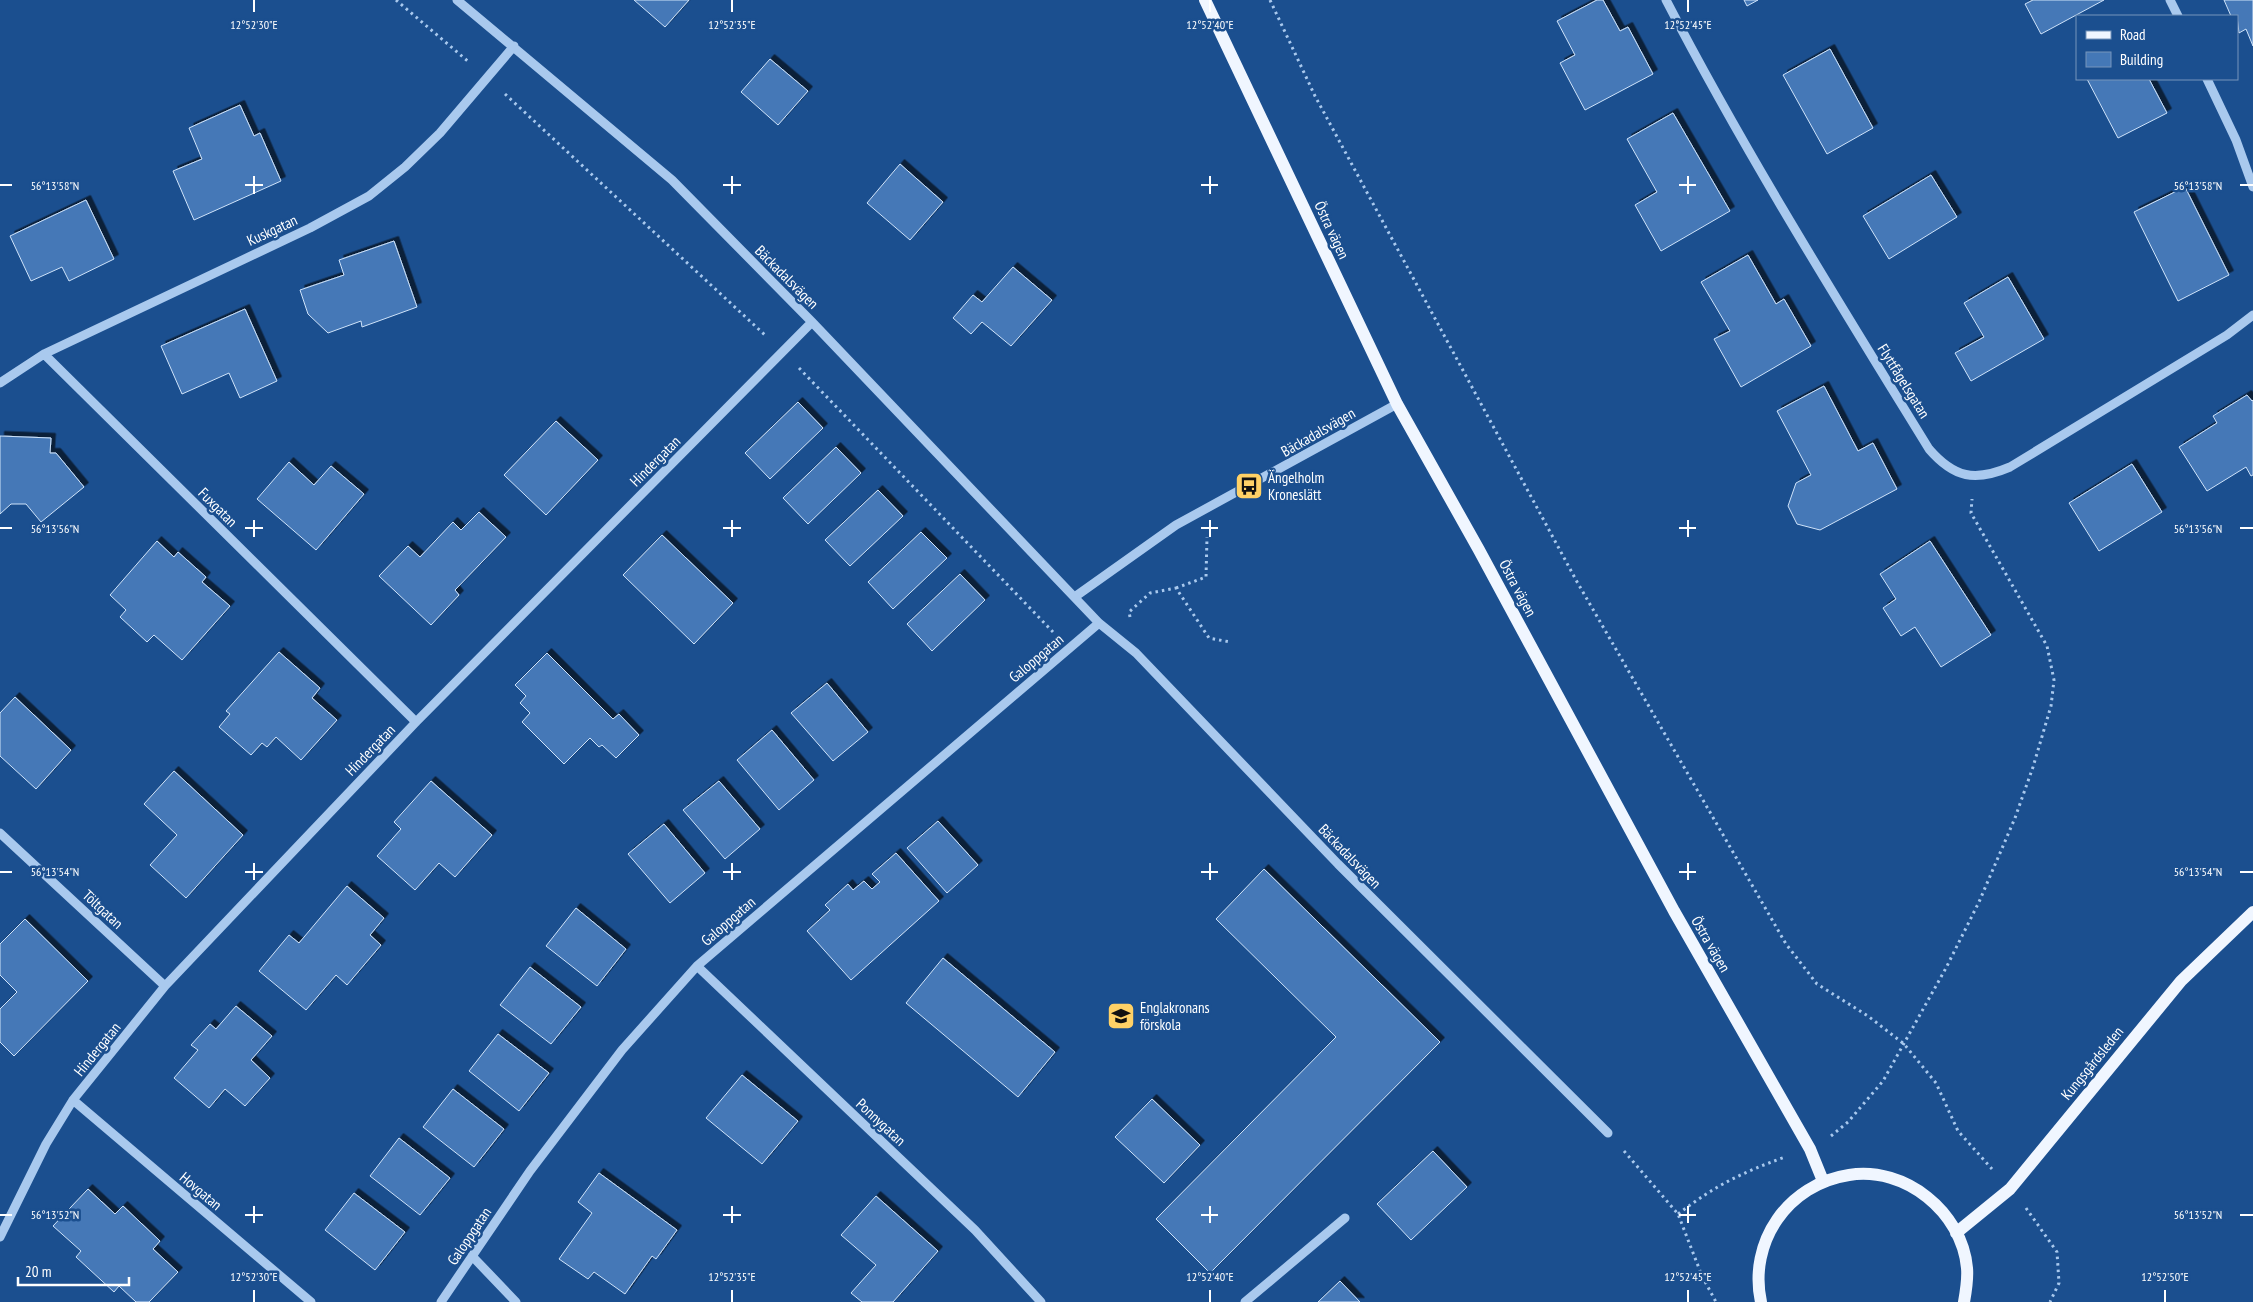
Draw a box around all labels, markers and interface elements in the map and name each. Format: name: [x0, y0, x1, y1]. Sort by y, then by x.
legend: [2076, 15, 2238, 80]
text: 12°52'30"E: [230, 17, 278, 32]
text: 12°52'35"E: [708, 17, 756, 32]
text: 12°52'40"E: [1186, 17, 1234, 32]
text: 12°52'45"E: [1664, 17, 1712, 32]
text: Road: [2120, 25, 2146, 44]
text: Building: [2120, 50, 2163, 69]
text: 56°13'58"N: [31, 178, 79, 193]
text: 56°13'58"N: [2174, 178, 2222, 193]
street label: Östra vägen: [1310, 198, 1354, 262]
street label: Kuskgatan: [244, 210, 300, 250]
street label: Bäckadalsvägen: [751, 241, 823, 313]
street label: Flyttfågelsgatan: [1874, 340, 1934, 422]
street label: Bäckadalsvägen: [1278, 403, 1358, 461]
street label: Hindergatan: [626, 432, 684, 490]
place label: Ängelholm Kroneslätt: [1268, 468, 1324, 504]
bus stop icon: Ängelholm Kroneslätt: [1234, 471, 1264, 501]
street label: Fuxgatan: [194, 483, 242, 531]
text: 56°13'56"N: [31, 521, 79, 536]
text: 56°13'56"N: [2174, 521, 2222, 536]
street label: Östra vägen: [1495, 556, 1541, 620]
street label: Galoppgatan: [1005, 630, 1067, 686]
street label: Hindergatan: [341, 720, 399, 780]
street label: Bäckadalsvägen: [1315, 820, 1385, 892]
text: 56°13'54"N: [31, 864, 79, 879]
text: 56°13'54"N: [2174, 864, 2222, 879]
street label: Töltgatan: [79, 885, 127, 933]
street label: Galoppgatan: [697, 892, 759, 950]
street label: Östra vägen: [1687, 913, 1735, 975]
place label: Englakronans förskola: [1140, 998, 1210, 1034]
school or university icon: Englakronans förskola: [1106, 1001, 1136, 1031]
street label: Hindergatan: [70, 1018, 124, 1080]
street label: Kungsgårdsleden: [2057, 1022, 2127, 1104]
street label: Ponnygatan: [852, 1094, 910, 1150]
street label: Hovgatan: [176, 1168, 226, 1214]
street label: Galoppgatan: [443, 1203, 495, 1269]
text: 56°13'52"N: [31, 1207, 79, 1222]
text: 56°13'52"N: [2174, 1207, 2222, 1222]
scale bar: [18, 1254, 129, 1286]
text: 20 m: [25, 1262, 51, 1281]
text: 12°52'30"E: [230, 1269, 278, 1284]
text: 12°52'35"E: [708, 1269, 756, 1284]
text: 12°52'40"E: [1186, 1269, 1234, 1284]
text: 12°52'45"E: [1664, 1269, 1712, 1284]
text: 12°52'50"E: [2141, 1269, 2189, 1284]

